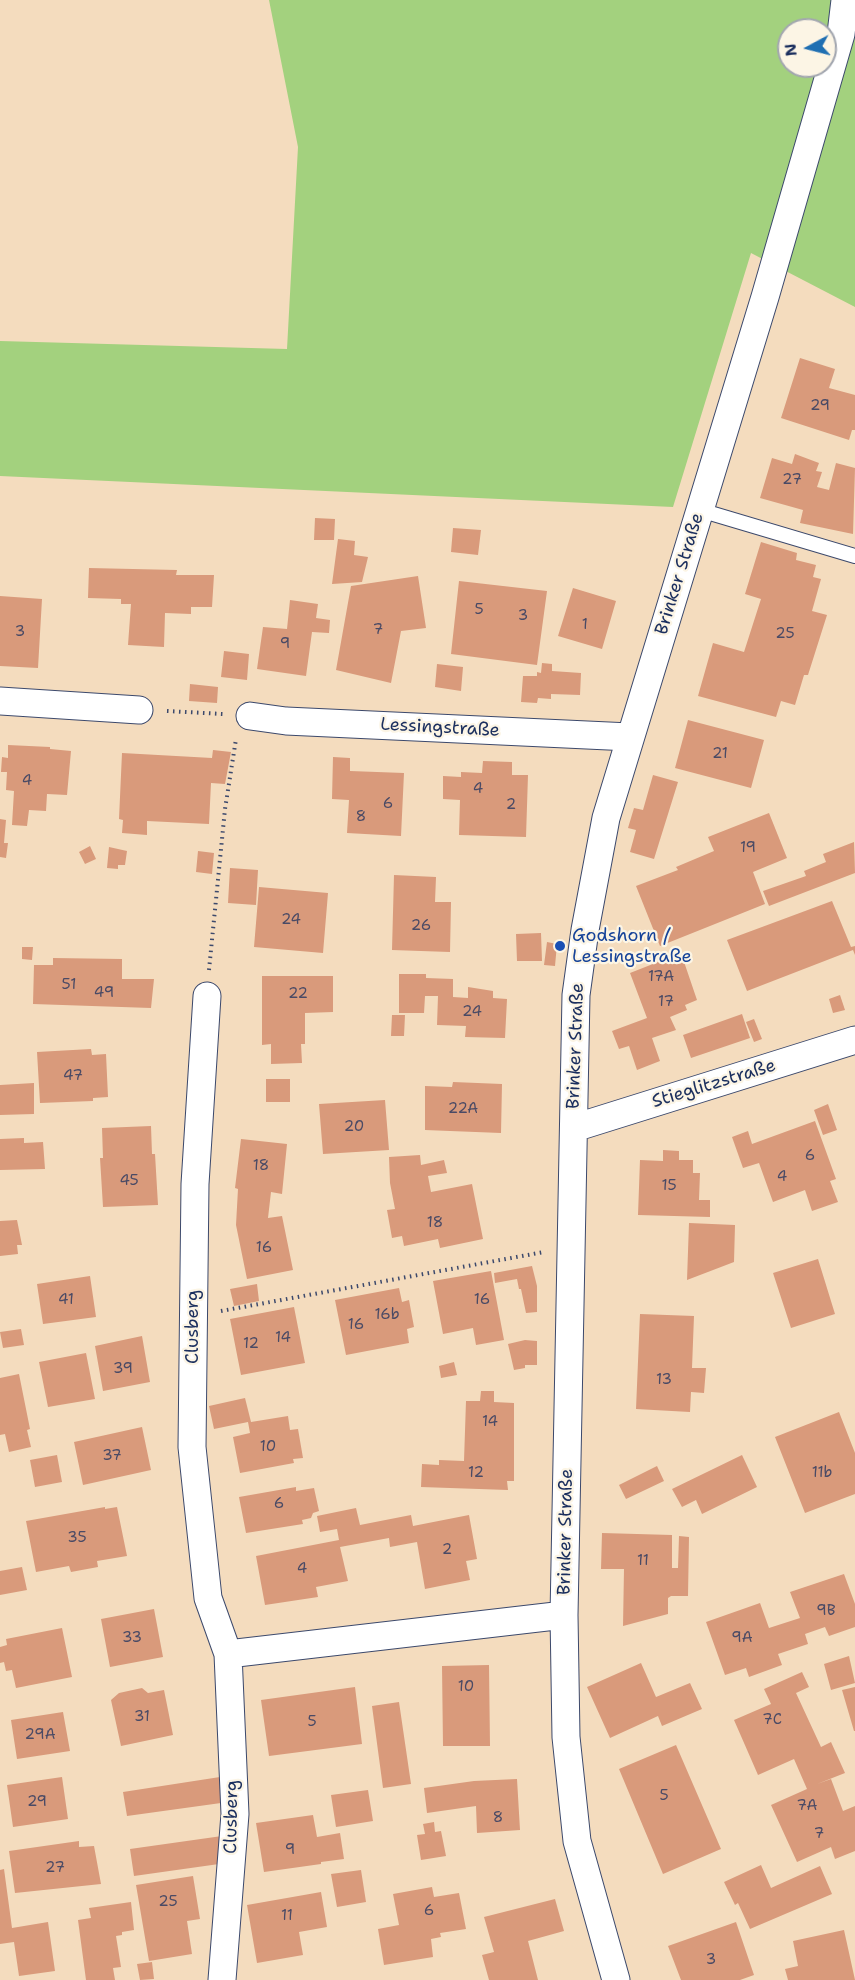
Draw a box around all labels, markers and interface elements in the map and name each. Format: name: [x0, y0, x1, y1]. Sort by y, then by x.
north arrow: [777, 18, 837, 78]
text: N: [779, 42, 802, 58]
house number: 29: [810, 397, 830, 415]
house number: 27: [782, 471, 802, 489]
street label: Brinker Straße: [651, 510, 709, 638]
house number: 5: [474, 601, 484, 619]
house number: 3: [518, 607, 528, 625]
house number: 1: [582, 616, 588, 634]
house number: 7: [373, 621, 383, 639]
house number: 3: [15, 623, 25, 641]
house number: 25: [775, 625, 795, 643]
house number: 9: [280, 635, 290, 653]
street label: Lessingstraße: [380, 714, 500, 742]
house number: 21: [712, 745, 728, 763]
house number: 4: [22, 772, 32, 790]
house number: 4: [473, 780, 483, 798]
house number: 6: [383, 795, 393, 813]
house number: 2: [506, 796, 516, 814]
house number: 8: [356, 808, 366, 826]
house number: 19: [740, 839, 756, 857]
house number: 24: [281, 911, 301, 929]
house number: 26: [411, 917, 431, 935]
place label: Godshorn / Lessingstraße: [572, 925, 692, 968]
marker: Godshorn / Lessingstraße: [553, 939, 567, 953]
house number: 17A: [648, 968, 674, 986]
house number: 51: [62, 976, 76, 994]
street label: Brinker Straße: [563, 982, 589, 1110]
house number: 49: [94, 984, 114, 1002]
house number: 22: [288, 985, 308, 1003]
house number: 17: [658, 993, 674, 1011]
house number: 24: [462, 1003, 482, 1021]
street label: Stieglitzstraße: [649, 1055, 779, 1113]
house number: 47: [63, 1067, 83, 1085]
house number: 22A: [448, 1100, 478, 1118]
house number: 20: [344, 1118, 364, 1136]
house number: 6: [805, 1147, 815, 1165]
house number: 18: [253, 1157, 269, 1175]
house number: 4: [777, 1168, 787, 1186]
house number: 45: [119, 1172, 139, 1190]
house number: 15: [661, 1177, 677, 1195]
house number: 18: [427, 1214, 443, 1232]
house number: 16: [256, 1239, 272, 1257]
street label: Clusberg: [182, 1290, 204, 1364]
house number: 41: [58, 1291, 74, 1309]
house number: 16: [474, 1291, 490, 1309]
house number: 16b: [374, 1306, 400, 1324]
house number: 16: [348, 1316, 364, 1334]
house number: 14: [275, 1329, 291, 1347]
house number: 12: [243, 1335, 259, 1353]
house number: 39: [113, 1360, 133, 1378]
house number: 13: [656, 1371, 672, 1389]
house number: 14: [482, 1413, 498, 1431]
house number: 10: [260, 1438, 276, 1456]
house number: 37: [102, 1447, 122, 1465]
house number: 12: [468, 1464, 484, 1482]
house number: 11b: [812, 1464, 832, 1482]
street label: Brinker Straße: [554, 1469, 578, 1595]
house number: 6: [274, 1495, 284, 1513]
house number: 35: [67, 1529, 87, 1547]
house number: 2: [442, 1541, 452, 1559]
house number: 11: [637, 1552, 649, 1570]
house number: 4: [297, 1560, 307, 1578]
house number: 9B: [816, 1602, 836, 1620]
house number: 33: [122, 1629, 142, 1647]
house number: 9A: [731, 1629, 753, 1647]
house number: 10: [458, 1678, 474, 1696]
house number: 31: [134, 1708, 150, 1726]
house number: 7C: [762, 1711, 782, 1729]
house number: 5: [307, 1713, 317, 1731]
house number: 29A: [24, 1726, 56, 1744]
street label: Clusberg: [221, 1780, 243, 1854]
house number: 5: [659, 1787, 669, 1805]
house number: 29: [27, 1793, 47, 1811]
house number: 7A: [797, 1797, 817, 1815]
house number: 8: [493, 1809, 503, 1827]
house number: 7: [814, 1825, 824, 1843]
house number: 9: [285, 1841, 295, 1859]
house number: 27: [45, 1859, 65, 1877]
house number: 25: [158, 1893, 178, 1911]
house number: 6: [424, 1902, 434, 1920]
house number: 11: [281, 1907, 293, 1925]
house number: 3: [706, 1951, 716, 1969]

